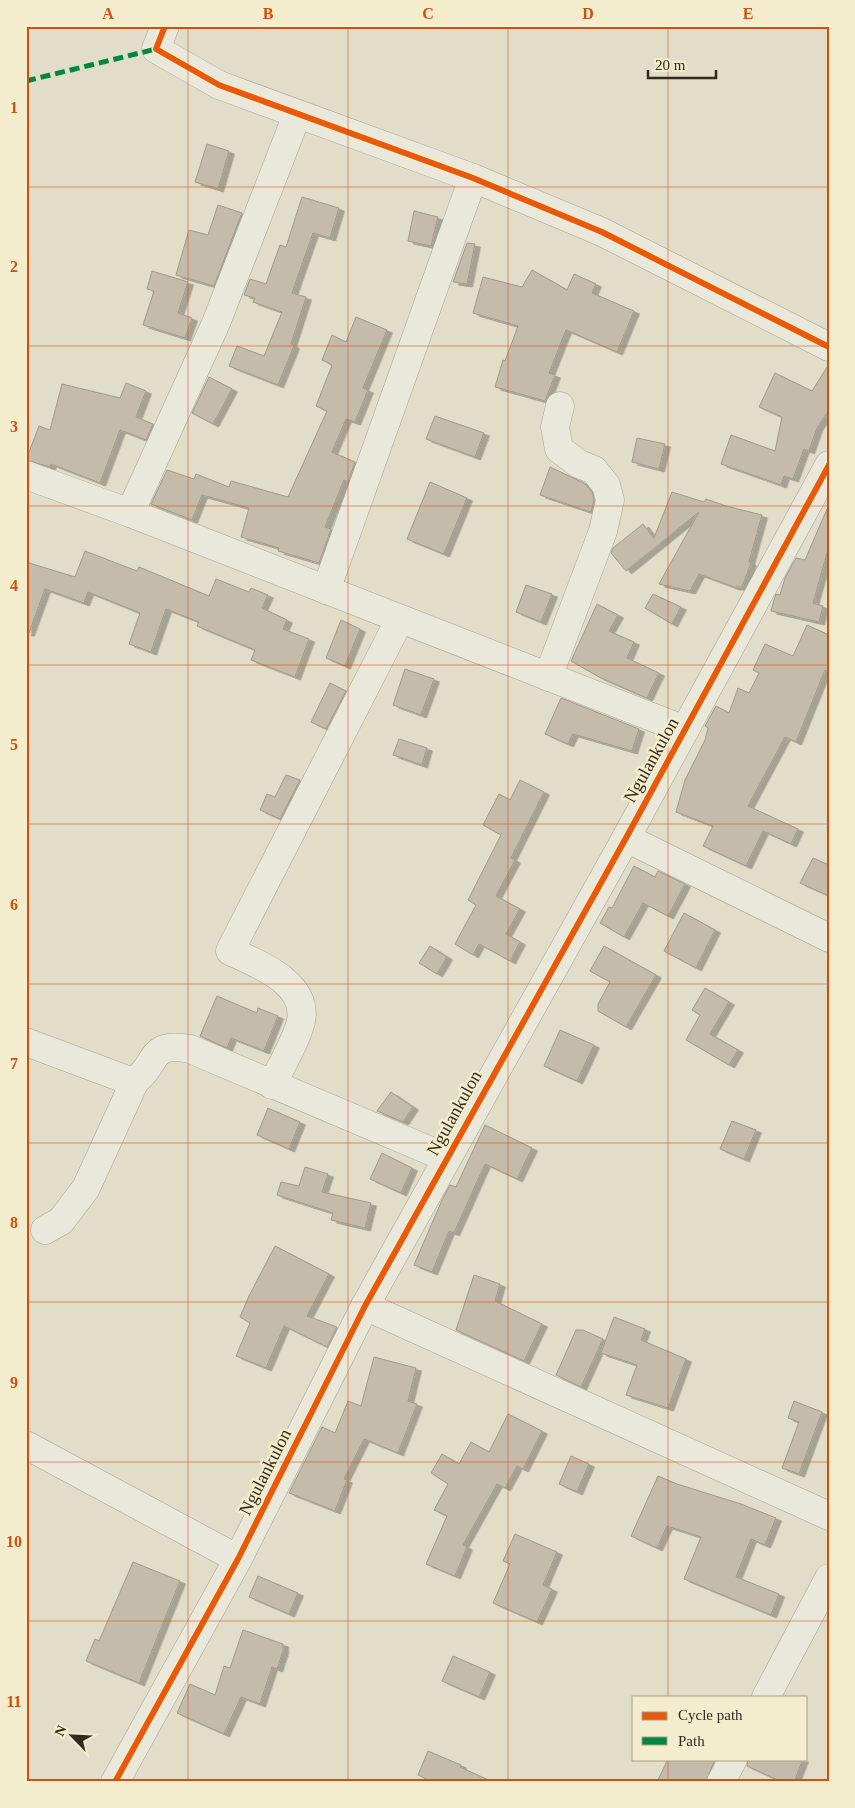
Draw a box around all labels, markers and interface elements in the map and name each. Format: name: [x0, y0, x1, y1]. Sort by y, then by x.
text: A: [102, 5, 114, 22]
text: B: [263, 5, 274, 22]
text: C: [422, 5, 434, 22]
text: D: [582, 5, 594, 22]
text: E: [743, 5, 753, 22]
scale bar: [648, 48, 715, 80]
text: 20 m: [655, 57, 686, 73]
text: 1: [10, 99, 18, 116]
text: 2: [10, 258, 18, 275]
text: 3: [10, 418, 18, 435]
text: 4: [10, 577, 18, 594]
street label: Ngulankulon: [619, 714, 683, 806]
text: 5: [10, 736, 18, 753]
text: 6: [10, 896, 18, 913]
text: 7: [10, 1055, 18, 1072]
street label: Ngulankulon: [422, 1067, 486, 1159]
text: 8: [10, 1214, 18, 1231]
text: 9: [10, 1374, 18, 1391]
street label: Ngulankulon: [235, 1426, 295, 1518]
text: 10: [6, 1533, 22, 1550]
text: 11: [6, 1693, 22, 1710]
legend: [632, 1696, 808, 1760]
text: Cycle path: [678, 1707, 743, 1723]
north arrow: [48, 1710, 98, 1760]
text: N: [52, 1723, 69, 1739]
text: Path: [678, 1733, 705, 1749]

